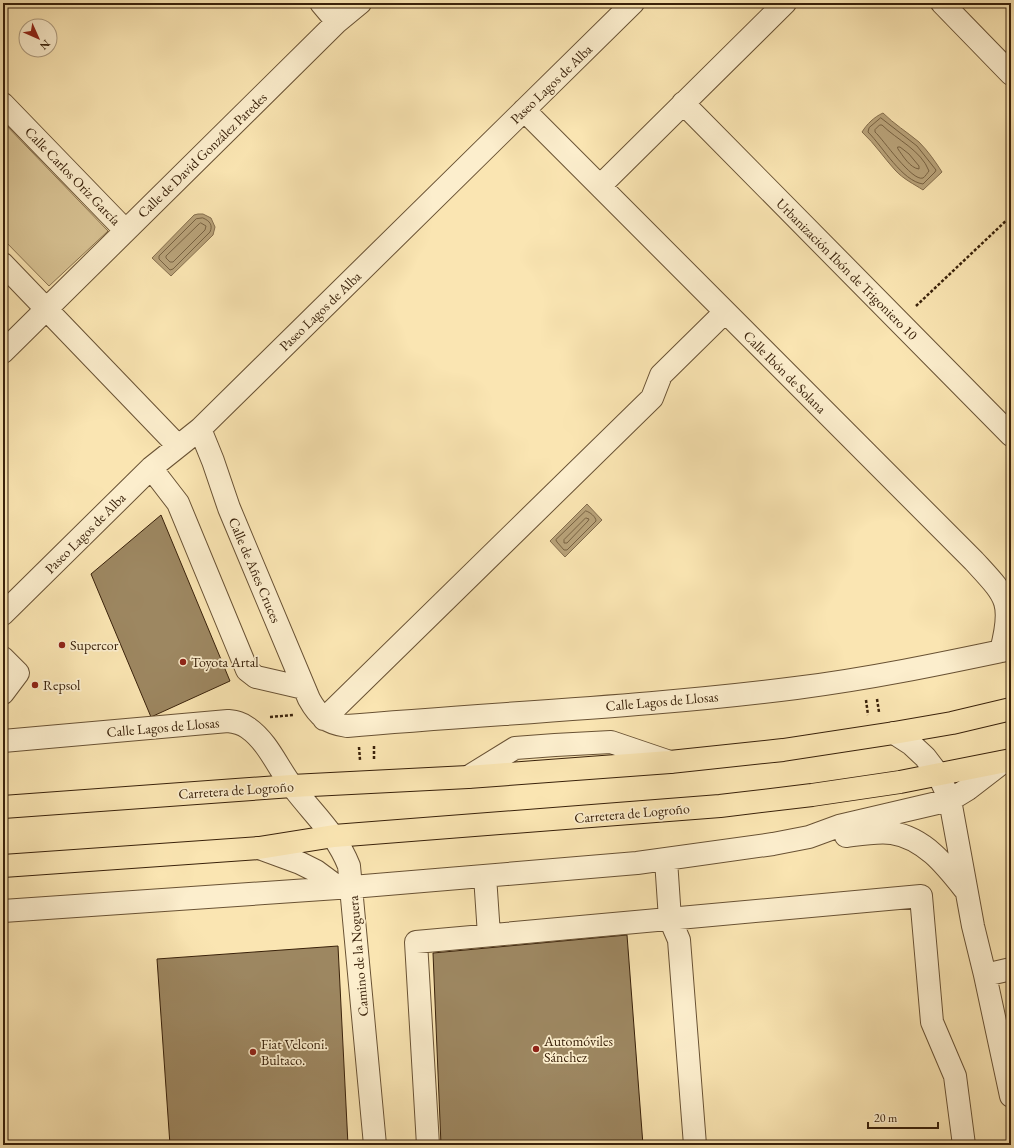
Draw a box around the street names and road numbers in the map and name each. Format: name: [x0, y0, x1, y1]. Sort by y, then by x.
street label: Paseo Lagos de Alba: [506, 40, 596, 128]
street label: Calle de David González Paredes: [133, 88, 271, 222]
street label: Calle Carlos Oriz García: [21, 123, 125, 229]
street label: Urbanización Ibón de Trigoniero 10: [772, 194, 922, 344]
street label: Paseo Lagos de Alba: [275, 267, 365, 355]
street label: Calle Ibón de Solana: [740, 327, 831, 418]
street label: Paseo Lagos de Alba: [41, 488, 130, 577]
street label: Calle de Añes Cruces: [225, 514, 286, 626]
street label: Calle Lagos de Llosas: [605, 687, 720, 715]
street label: Calle Lagos de Llosas: [106, 713, 221, 741]
street label: Carretera de Logroño: [178, 777, 294, 803]
street label: Carretera de Logroño: [574, 799, 690, 827]
street label: Camino de la Noguera: [344, 894, 372, 1017]

